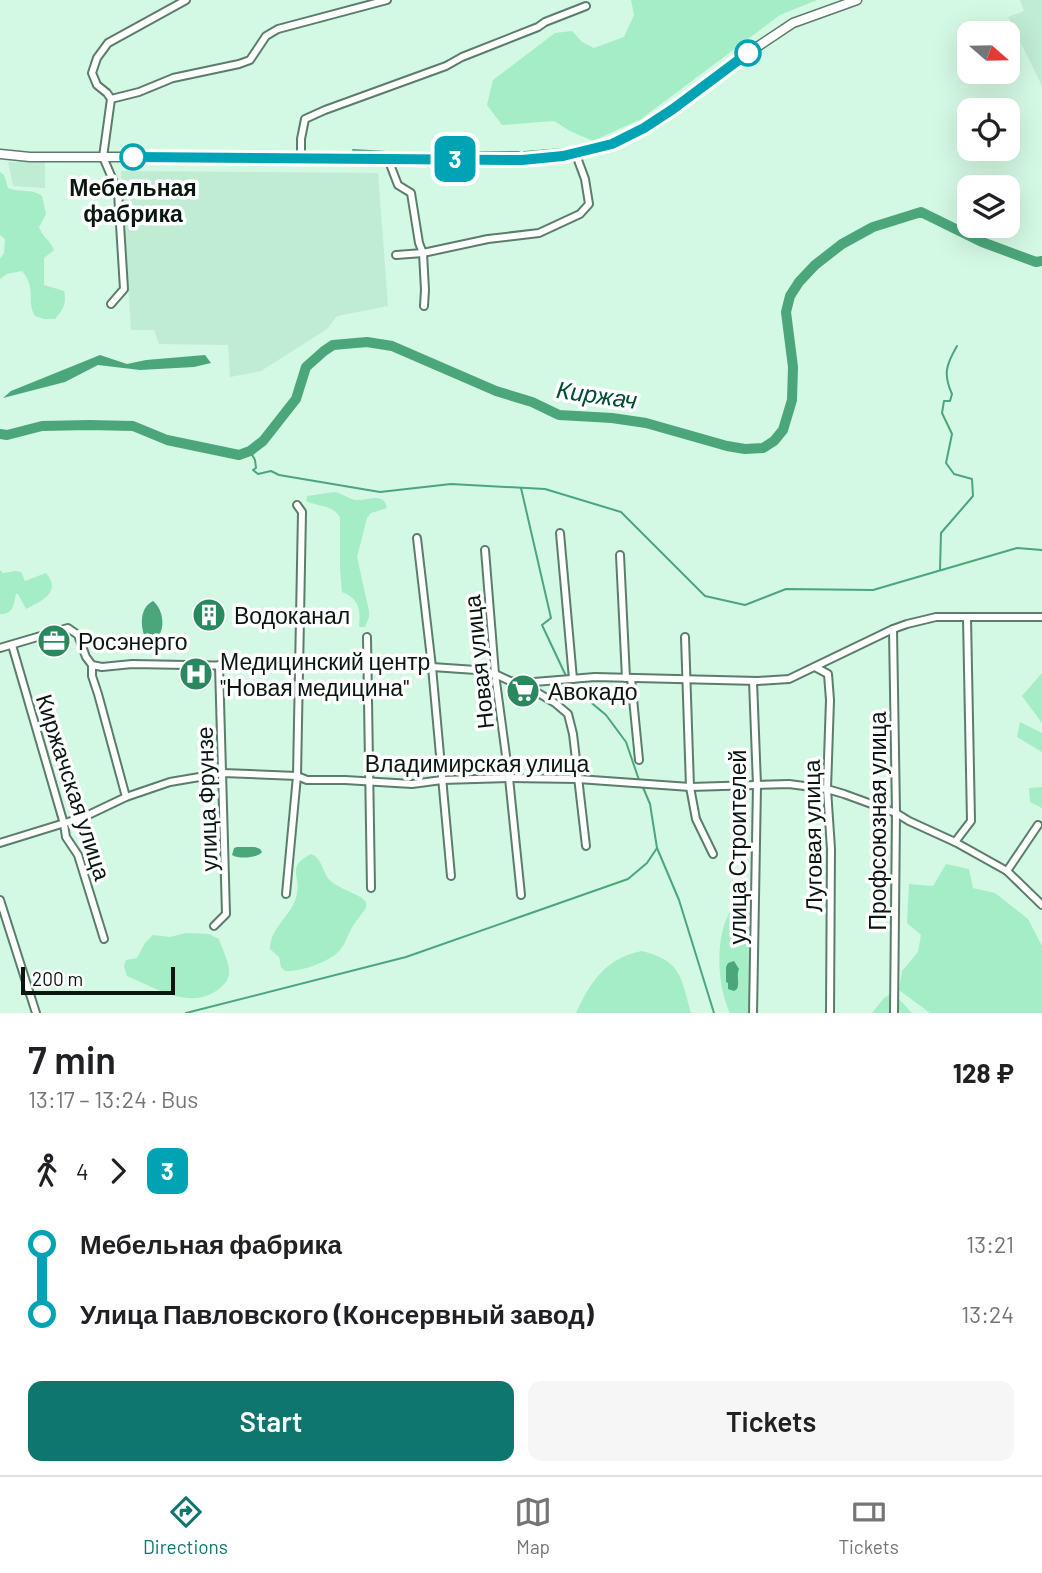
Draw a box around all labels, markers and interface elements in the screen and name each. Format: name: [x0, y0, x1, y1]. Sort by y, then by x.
north arrow: [957, 21, 1020, 84]
map controls: [957, 21, 1020, 238]
unlabelled marker: [735, 40, 761, 66]
button: locate: [957, 98, 1020, 161]
line badge: 3: [432, 136, 478, 182]
marker: Мебельная фабрика: [120, 144, 146, 170]
text: 3: [449, 144, 461, 173]
place label: Мебельная фабрика: [69, 173, 197, 227]
button: layers: [957, 175, 1020, 238]
water label: Киржач: [555, 374, 639, 414]
street label: Новая улица: [457, 593, 499, 730]
building icon: Водоканал: [190, 596, 228, 634]
place label: Водоканал: [234, 601, 350, 629]
office icon: Росэнерго: [35, 622, 73, 660]
place label: Росэнерго: [78, 627, 188, 655]
place label: Медицинский центр "Новая медицина": [220, 647, 430, 701]
hospital icon: Медицинский центр "Новая медицина": [177, 655, 215, 693]
supermarket icon: Авокадо: [504, 672, 542, 710]
place label: Авокадо: [548, 677, 638, 705]
street label: Киржачская улица: [31, 690, 117, 884]
street label: Профсоюзная улица: [863, 711, 891, 931]
street label: улица Фрунзе: [189, 726, 223, 872]
street label: Владимирская улица: [365, 749, 589, 777]
street label: улица Строителей: [723, 750, 751, 944]
street label: Луговая улица: [797, 759, 827, 913]
scale bar: [21, 964, 175, 996]
text: 200 m: [32, 967, 83, 990]
text: 7 min: [28, 1036, 116, 1082]
text: 128 ₽: [953, 1057, 1014, 1088]
text: 13:17 – 13:24 · Bus: [28, 1085, 198, 1113]
icon: walk: [28, 1152, 66, 1190]
icon: forward: [99, 1152, 137, 1190]
text: 3: [161, 1156, 174, 1185]
text: 4: [76, 1157, 89, 1185]
text: Мебельная фабрика: [80, 1228, 342, 1259]
text: 13:21: [966, 1230, 1014, 1258]
text: Улица Павловского (Консервный завод): [80, 1298, 594, 1329]
text: 13:24: [961, 1300, 1014, 1328]
button: Start: [28, 1381, 514, 1461]
button: Tickets: [528, 1381, 1014, 1461]
tab: Directions: [143, 1493, 228, 1558]
tab: Map: [514, 1493, 552, 1558]
tab: Tickets: [838, 1493, 899, 1558]

